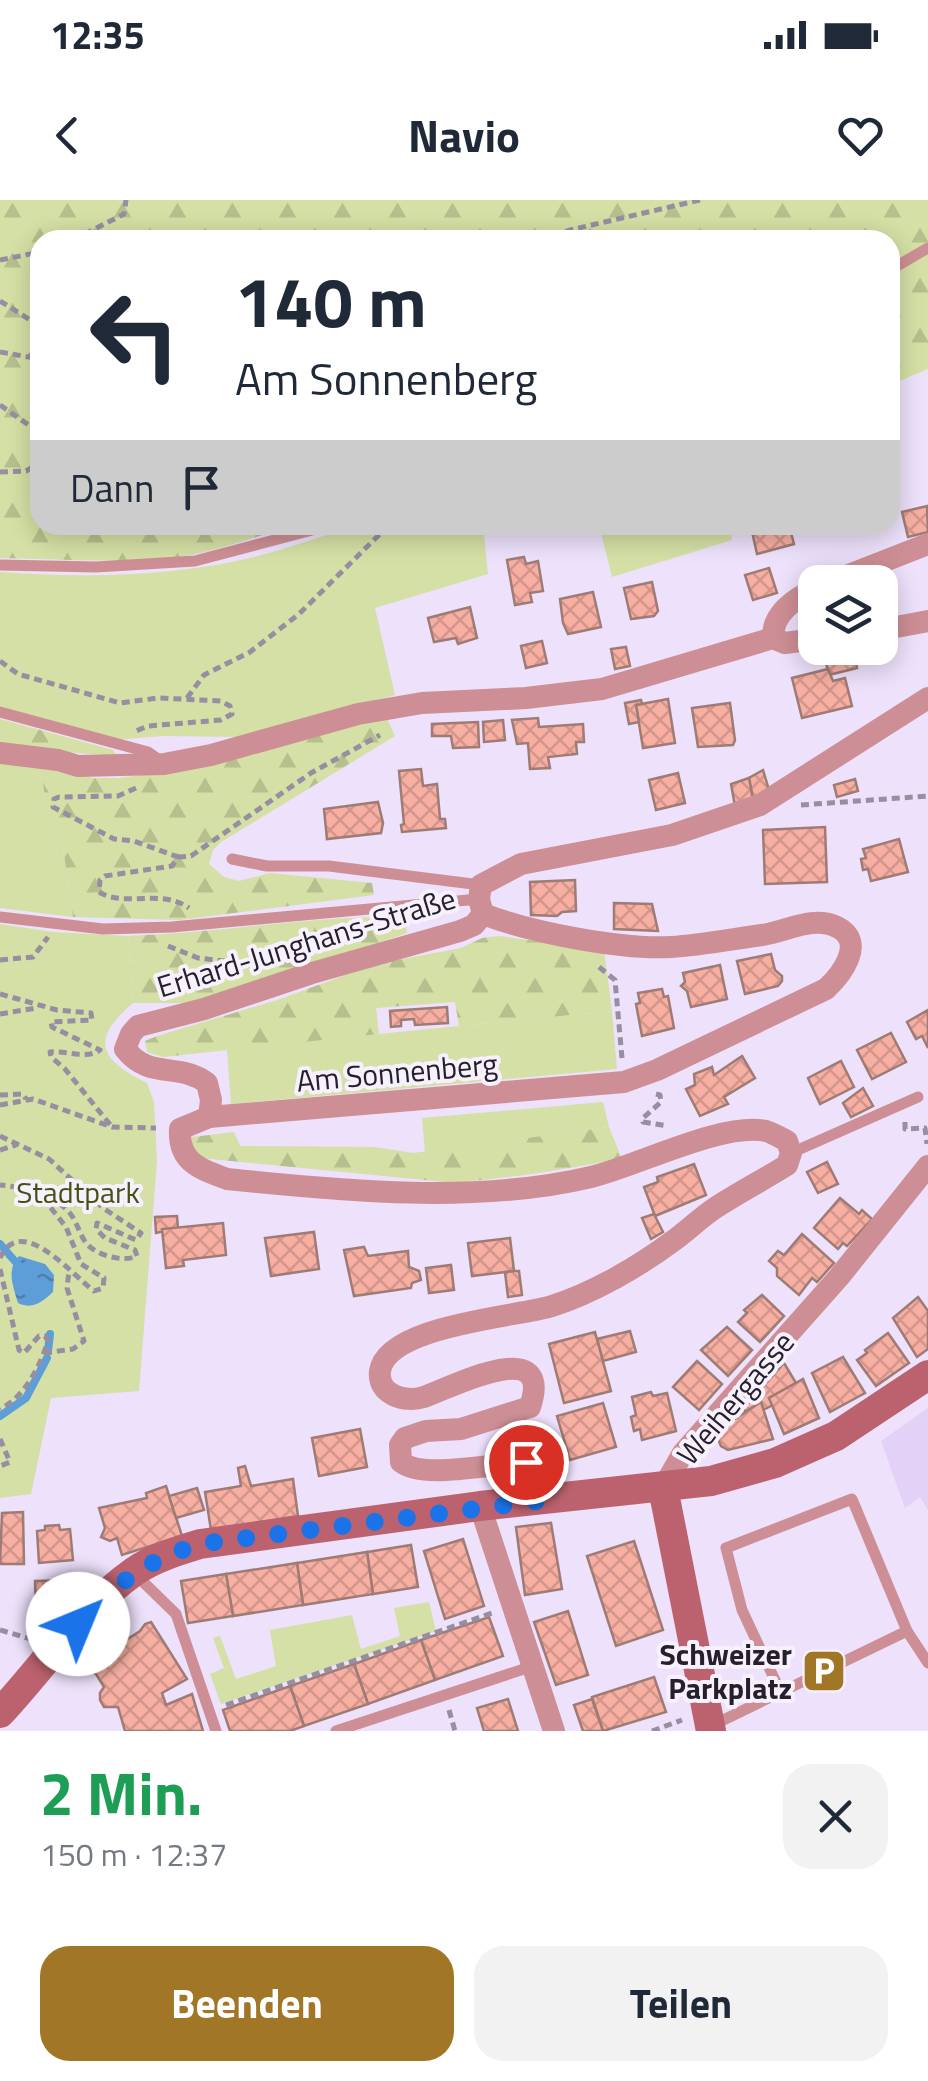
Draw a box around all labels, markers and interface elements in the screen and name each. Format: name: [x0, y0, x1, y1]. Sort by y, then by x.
text: 12:35: [50, 6, 145, 64]
text: Navio: [408, 101, 520, 169]
icon: back: [40, 108, 95, 163]
icon: heart: [833, 108, 888, 163]
text: 140 m: [235, 248, 427, 354]
icon: left: [70, 270, 200, 400]
text: Am Sonnenberg: [235, 344, 538, 412]
text: Dann: [70, 459, 154, 517]
icon: arrive: [174, 460, 229, 515]
map controls: [798, 565, 898, 665]
button: layers: [798, 565, 898, 665]
street label: Erhard-Junghans-Straße: [151, 875, 461, 1009]
street label: Am Sonnenberg: [295, 1040, 499, 1104]
park label: Stadtpark: [16, 1169, 140, 1215]
street label: Weihergasse: [665, 1321, 805, 1475]
pin: [484, 1420, 569, 1505]
icon: arrive: [499, 1435, 554, 1490]
position arrow: [26, 1572, 130, 1676]
place label: Schweizer Parkplatz: [660, 1631, 792, 1711]
parking icon: Schweizer Parkplatz: [801, 1648, 847, 1694]
text: 2 Min.: [40, 1747, 202, 1838]
button: close: [783, 1764, 888, 1869]
text: 150 m · 12:37: [40, 1830, 227, 1878]
button: Beenden: [40, 1946, 454, 2061]
button: Teilen: [474, 1946, 888, 2061]

